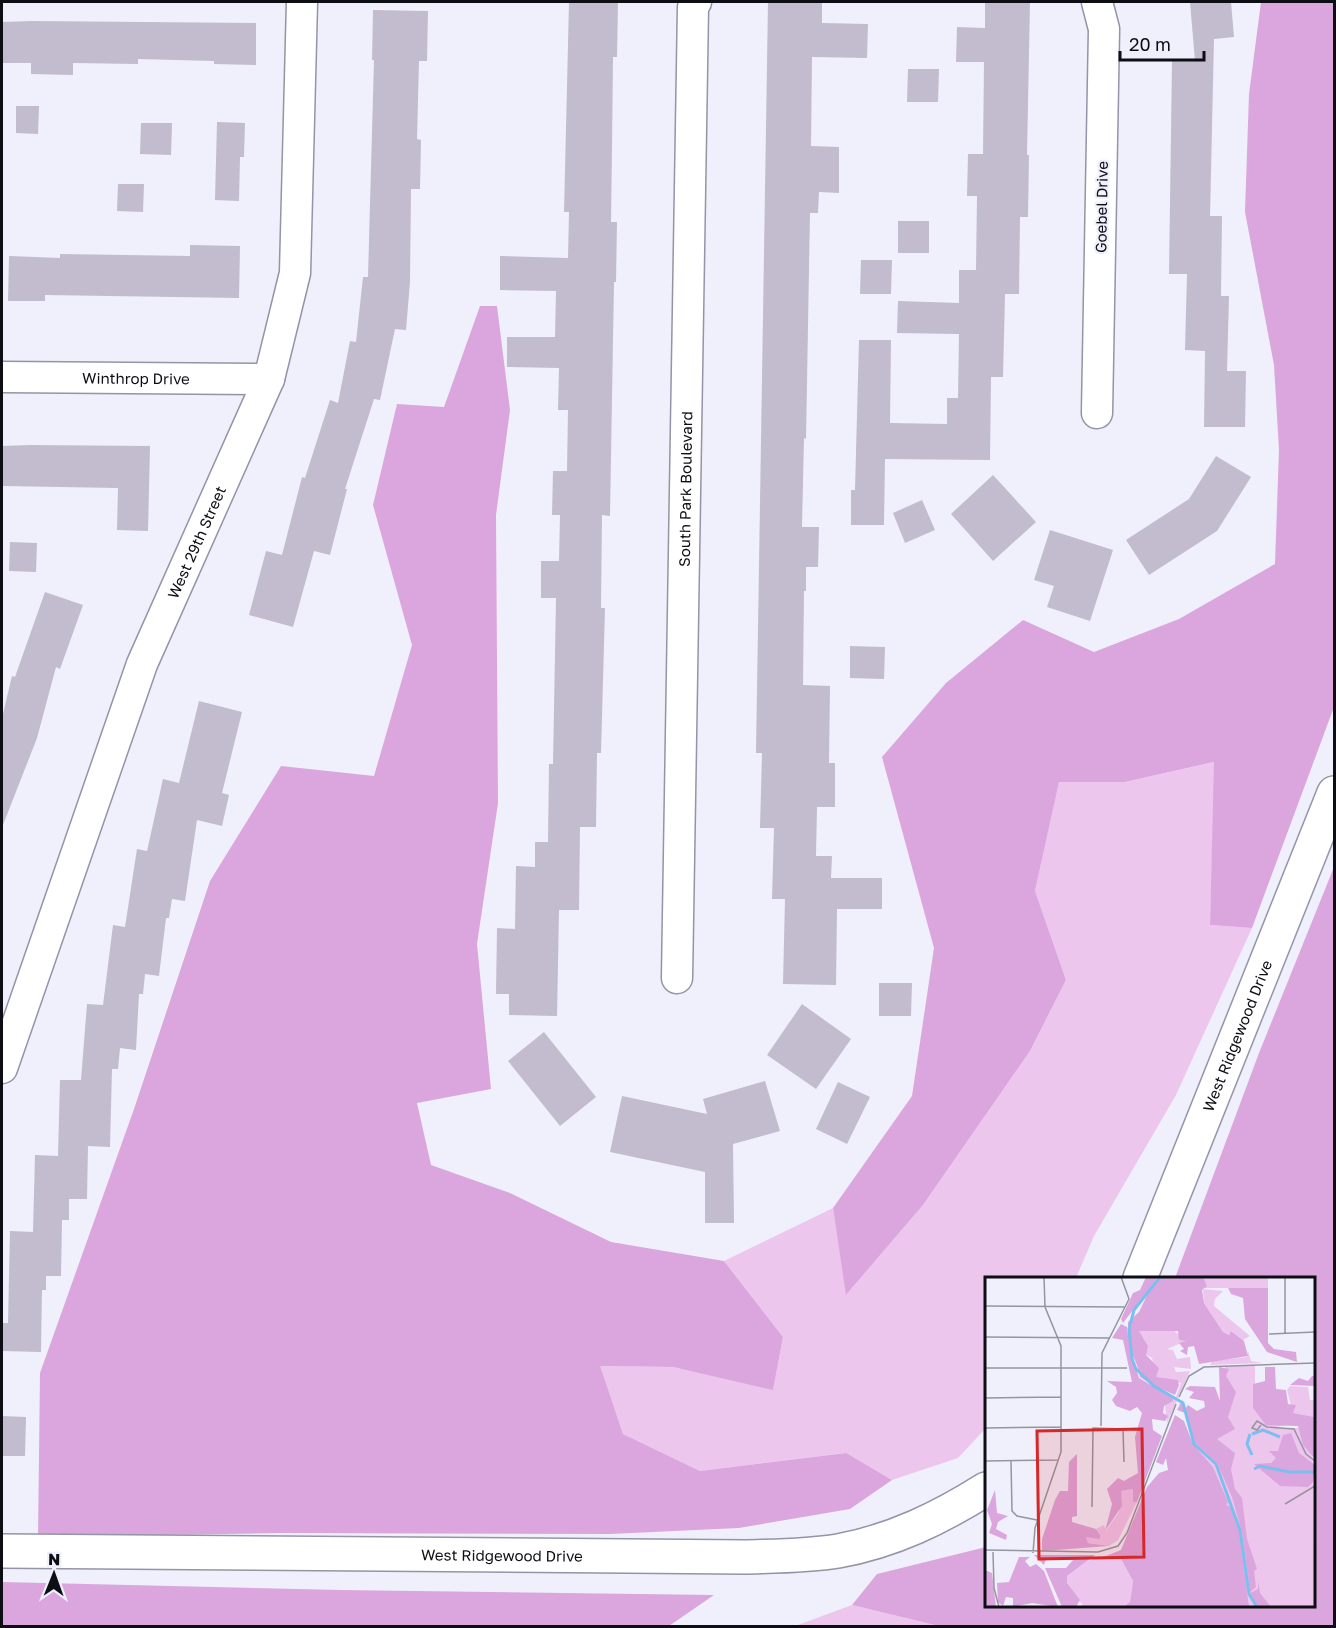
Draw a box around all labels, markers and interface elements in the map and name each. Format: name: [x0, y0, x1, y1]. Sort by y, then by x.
scale bar: [1120, 24, 1204, 62]
text: 20 m: [1129, 33, 1171, 55]
street label: Goebel Drive: [1091, 161, 1111, 253]
street label: Winthrop Drive: [82, 369, 190, 387]
street label: South Park Boulevard: [675, 411, 695, 567]
street label: West 29th Street: [163, 483, 229, 601]
street label: West Ridgewood Drive: [1199, 957, 1275, 1114]
inset map: [985, 1277, 1315, 1607]
north arrow: [24, 1544, 84, 1604]
street label: West Ridgewood Drive: [421, 1545, 583, 1565]
text: N: [48, 1549, 61, 1569]

